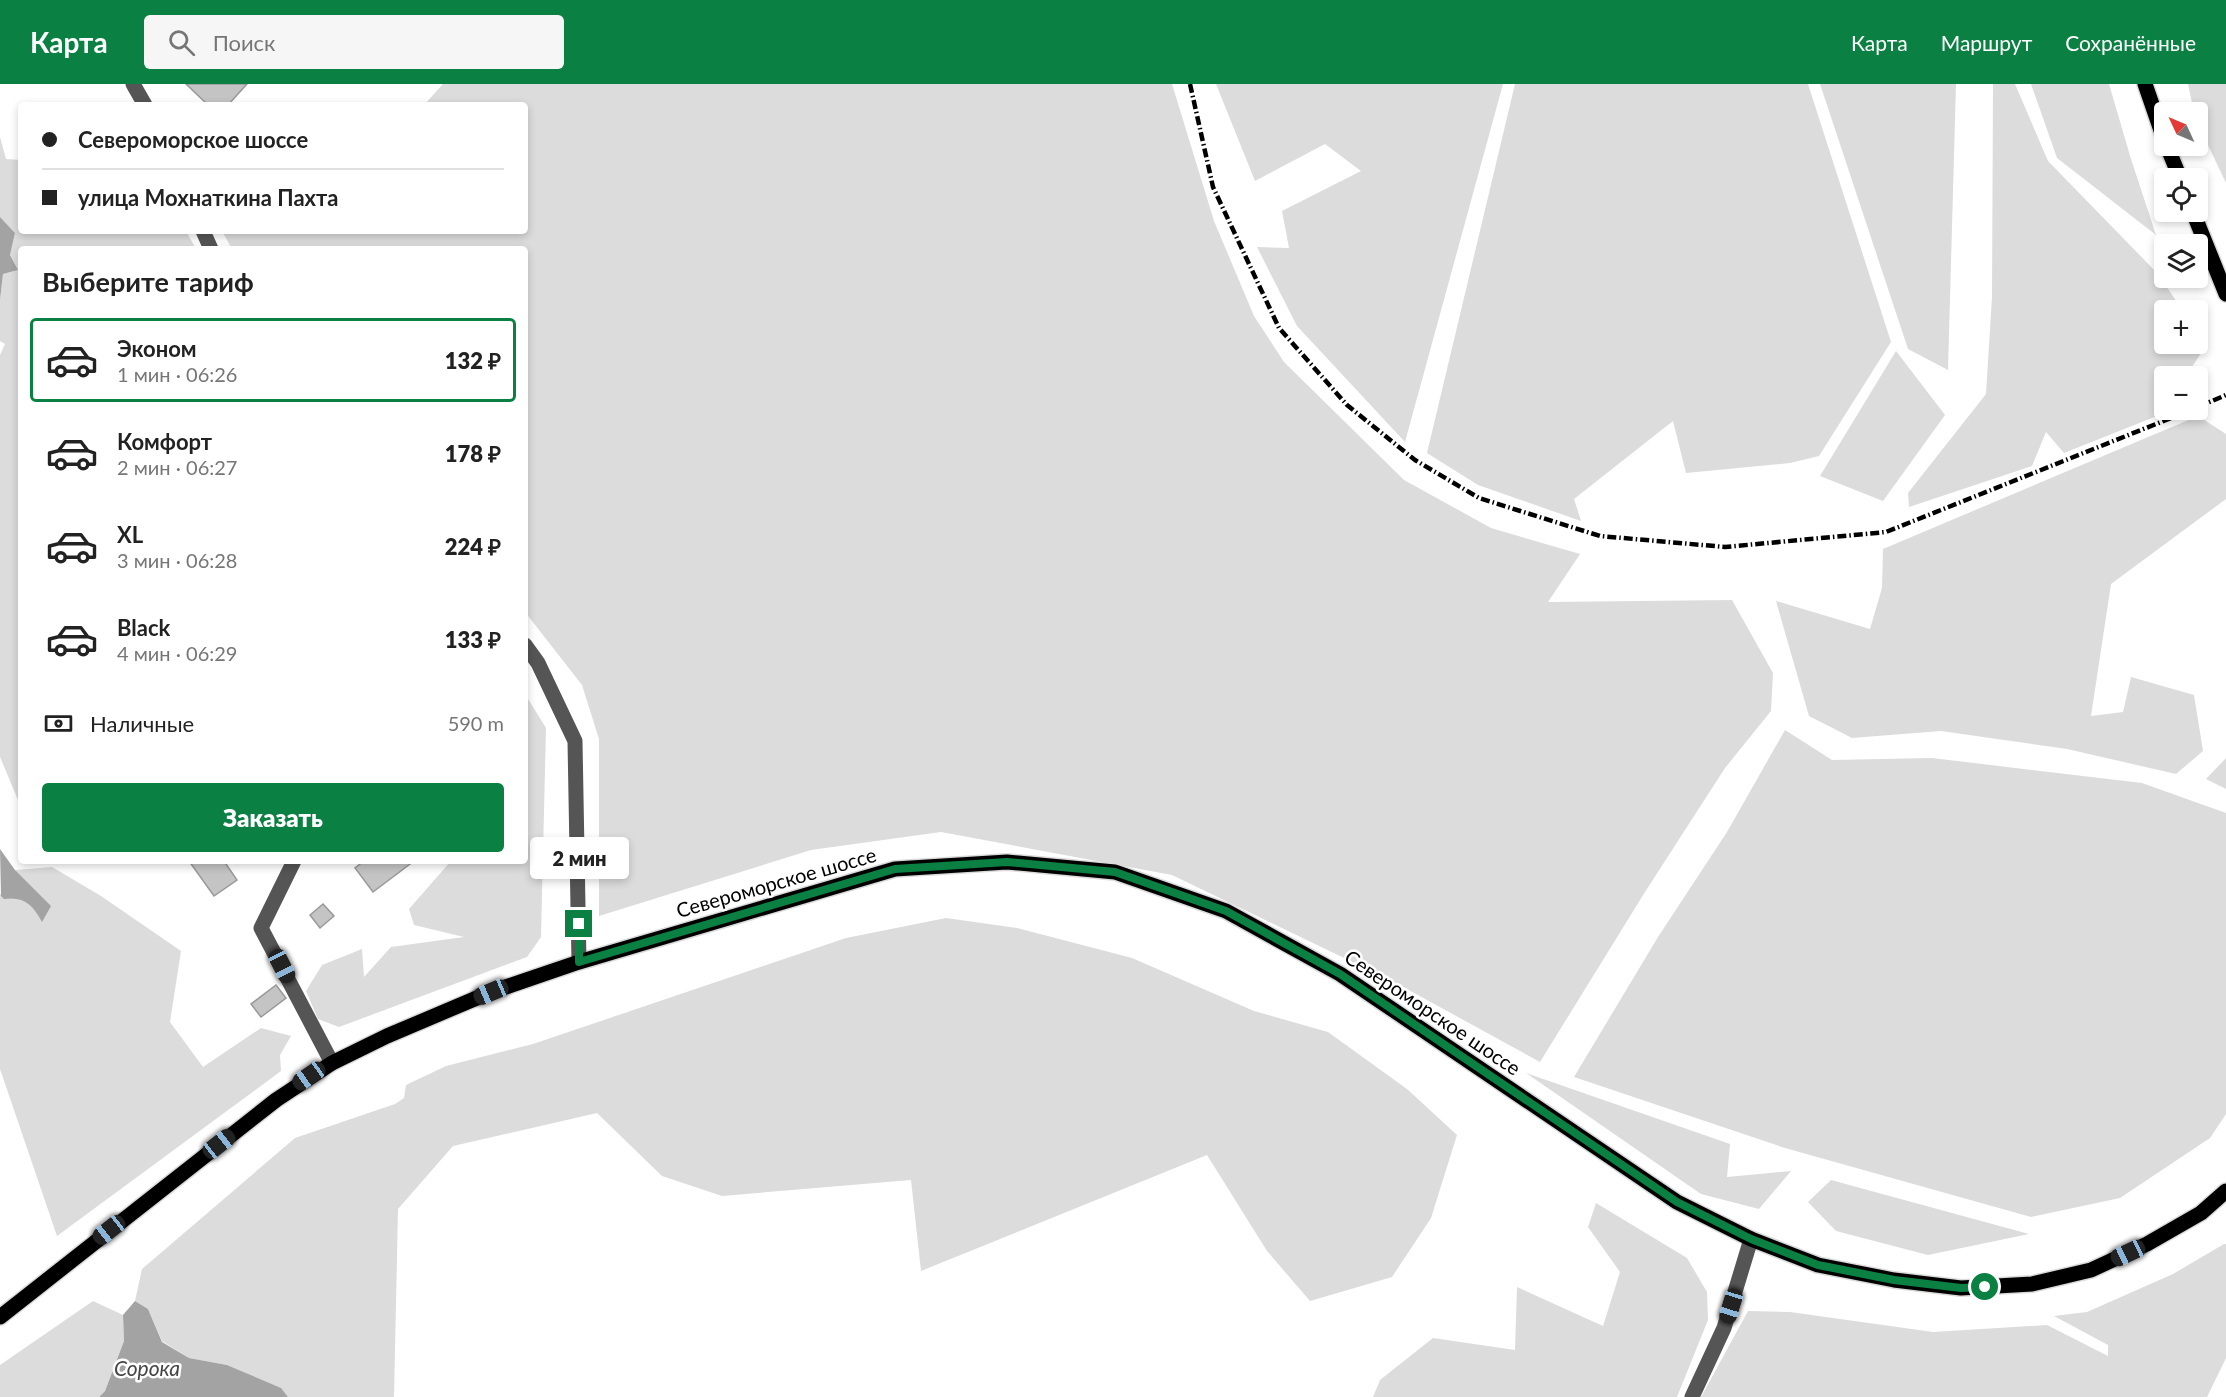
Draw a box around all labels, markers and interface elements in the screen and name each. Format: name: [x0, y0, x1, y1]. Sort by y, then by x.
search box: [144, 15, 564, 69]
text: Карта: [30, 25, 108, 59]
icon: search: [165, 26, 198, 59]
text: Поиск: [213, 29, 276, 56]
text: Карта: [1851, 30, 1908, 55]
text: Маршрут: [1941, 30, 2032, 55]
text: Сохранённые: [2065, 30, 2196, 55]
north arrow: [2154, 102, 2208, 156]
map controls: [2154, 102, 2208, 420]
text: Североморское шоссе: [78, 126, 308, 153]
button: locate: [2154, 168, 2208, 222]
text: улица Мохнаткина Пахта: [78, 184, 338, 211]
button: layers: [2154, 234, 2208, 288]
text: Выберите тариф: [42, 265, 254, 298]
button: +: [2154, 300, 2208, 354]
icon: car: [45, 333, 99, 387]
text: Эконом: [117, 335, 197, 362]
text: 132 ₽: [445, 347, 501, 374]
text: 1 мин · 06:26: [117, 362, 237, 386]
button: −: [2154, 366, 2208, 420]
icon: car: [45, 426, 99, 480]
text: Комфорт: [117, 428, 212, 455]
text: 178 ₽: [445, 440, 501, 467]
text: 2 мин · 06:27: [117, 455, 237, 479]
icon: car: [45, 519, 99, 573]
text: XL: [117, 521, 143, 548]
text: 224 ₽: [445, 533, 501, 560]
text: 3 мин · 06:28: [117, 548, 237, 572]
icon: car: [45, 612, 99, 666]
text: Black: [117, 614, 170, 641]
text: 133 ₽: [445, 626, 501, 653]
text: 4 мин · 06:29: [117, 641, 237, 665]
icon: cash: [42, 707, 75, 740]
text: Наличные: [90, 710, 194, 737]
text: 590 m: [448, 711, 504, 735]
button: Заказать: [42, 783, 504, 852]
callout: 2 мин: [530, 837, 628, 879]
street label: Североморское шоссе: [673, 842, 879, 922]
text: 2 мин: [552, 846, 607, 870]
route end: [565, 910, 592, 937]
street label: Североморское шоссе: [1340, 944, 1526, 1080]
car: [266, 946, 298, 986]
car: [471, 977, 511, 1007]
car: [289, 1058, 329, 1094]
car: [199, 1126, 239, 1162]
car: [89, 1212, 129, 1248]
car: [2108, 1237, 2148, 1269]
route start: [1971, 1273, 1998, 1300]
car: [1717, 1286, 1745, 1326]
water label: Сорока: [114, 1355, 180, 1380]

